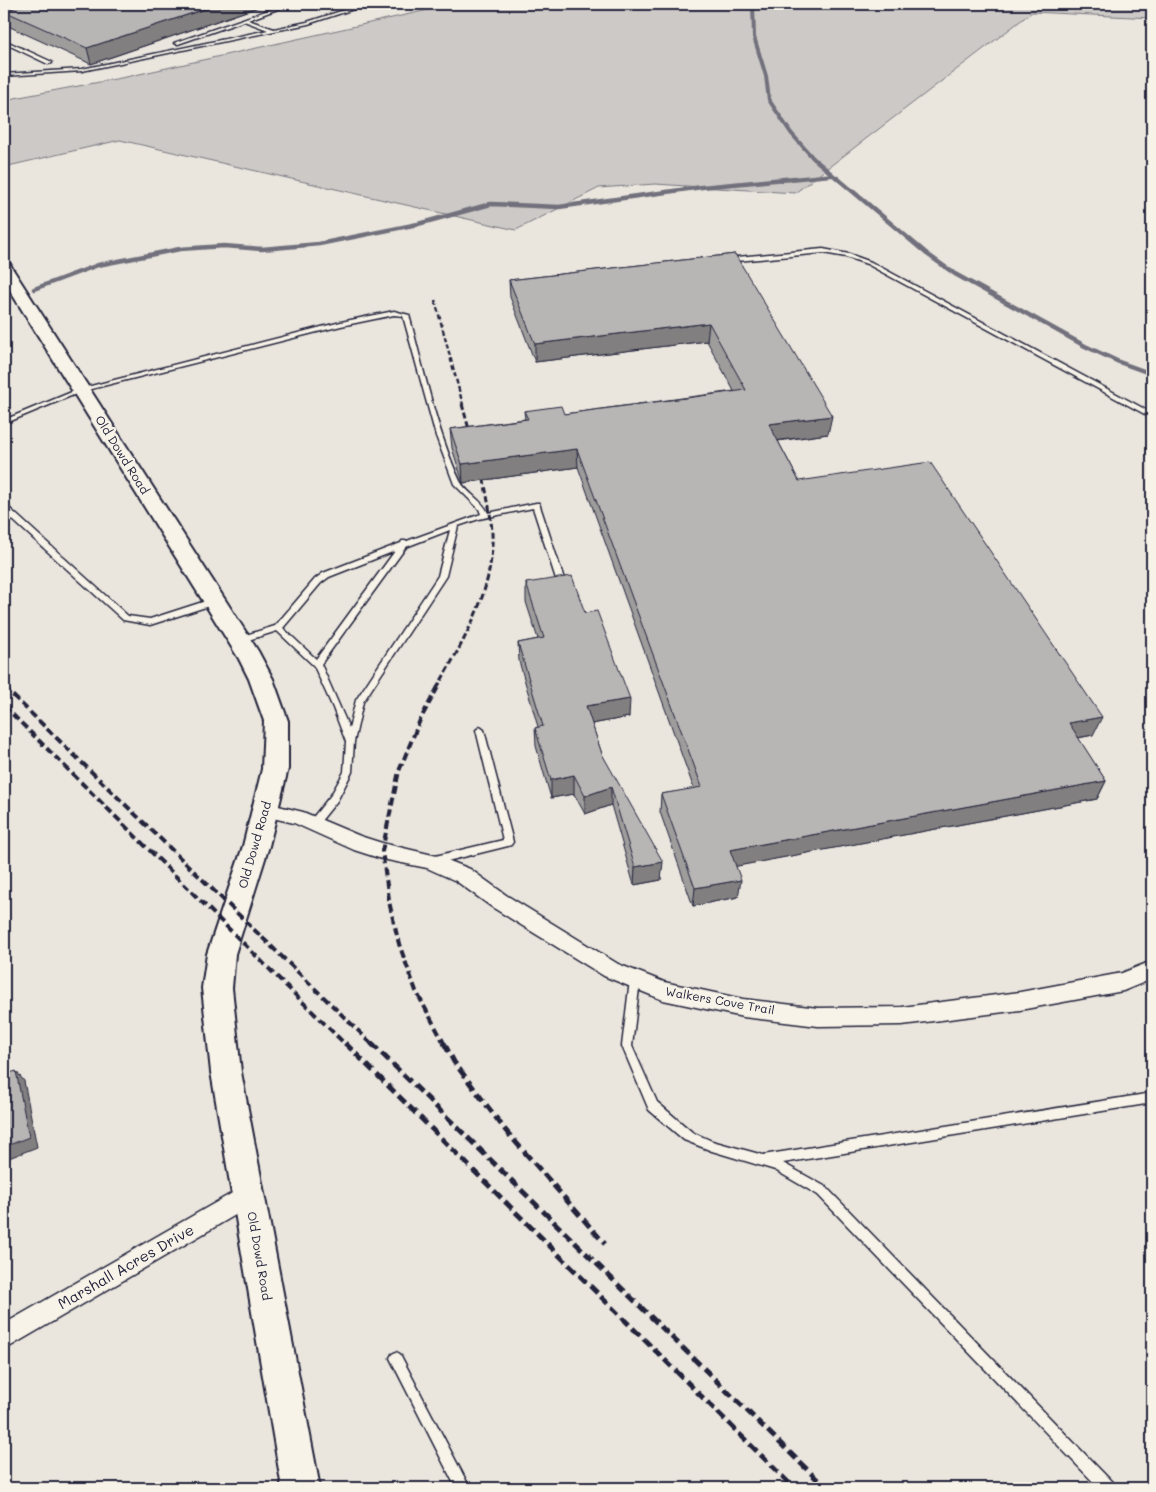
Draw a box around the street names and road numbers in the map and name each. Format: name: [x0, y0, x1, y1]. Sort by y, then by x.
street label: Old Dowd Road: [92, 412, 154, 497]
street label: Old Dowd Road: [234, 799, 274, 890]
street label: Walkers Cove Trail: [664, 983, 776, 1018]
street label: Old Dowd Road: [244, 1210, 276, 1302]
street label: Marshall Acres Drive: [54, 1219, 197, 1313]

